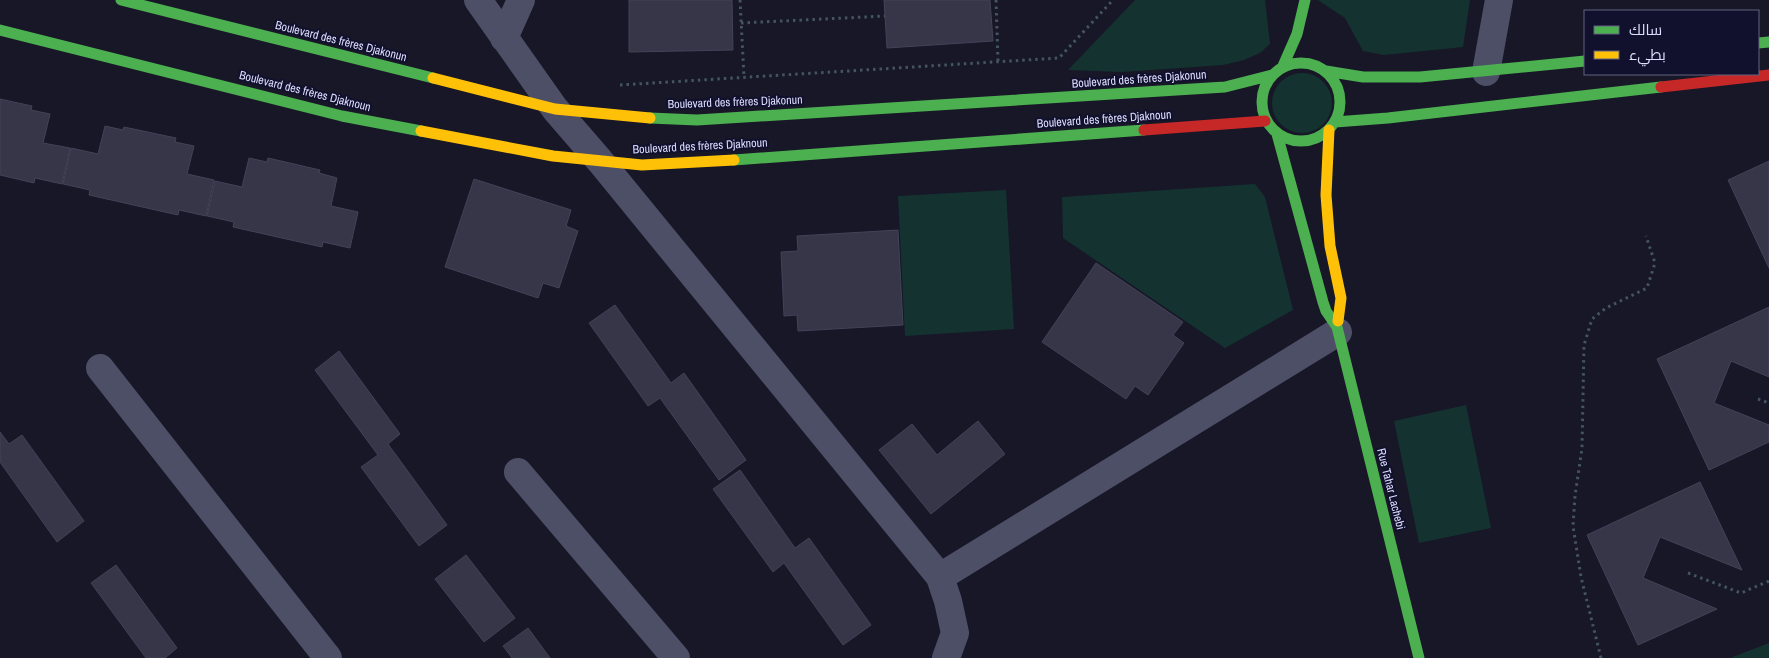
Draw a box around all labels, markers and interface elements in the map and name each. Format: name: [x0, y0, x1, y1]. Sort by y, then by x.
legend: [1584, 10, 1759, 75]
street label: Boulevard des frères Djakonun: [274, 17, 408, 65]
text: سالك: [1629, 19, 1662, 40]
text: بطيء: [1629, 44, 1666, 67]
street label: Boulevard des frères Djakonun: [1071, 66, 1207, 92]
street label: Boulevard des frères Djaknoun: [238, 67, 372, 115]
street label: Boulevard des frères Djakonun: [667, 92, 803, 112]
street label: Boulevard des frères Djaknoun: [1036, 106, 1172, 132]
street label: Boulevard des frères Djaknoun: [632, 134, 768, 158]
street label: Rue Tahar Lachebi: [1373, 447, 1409, 531]

